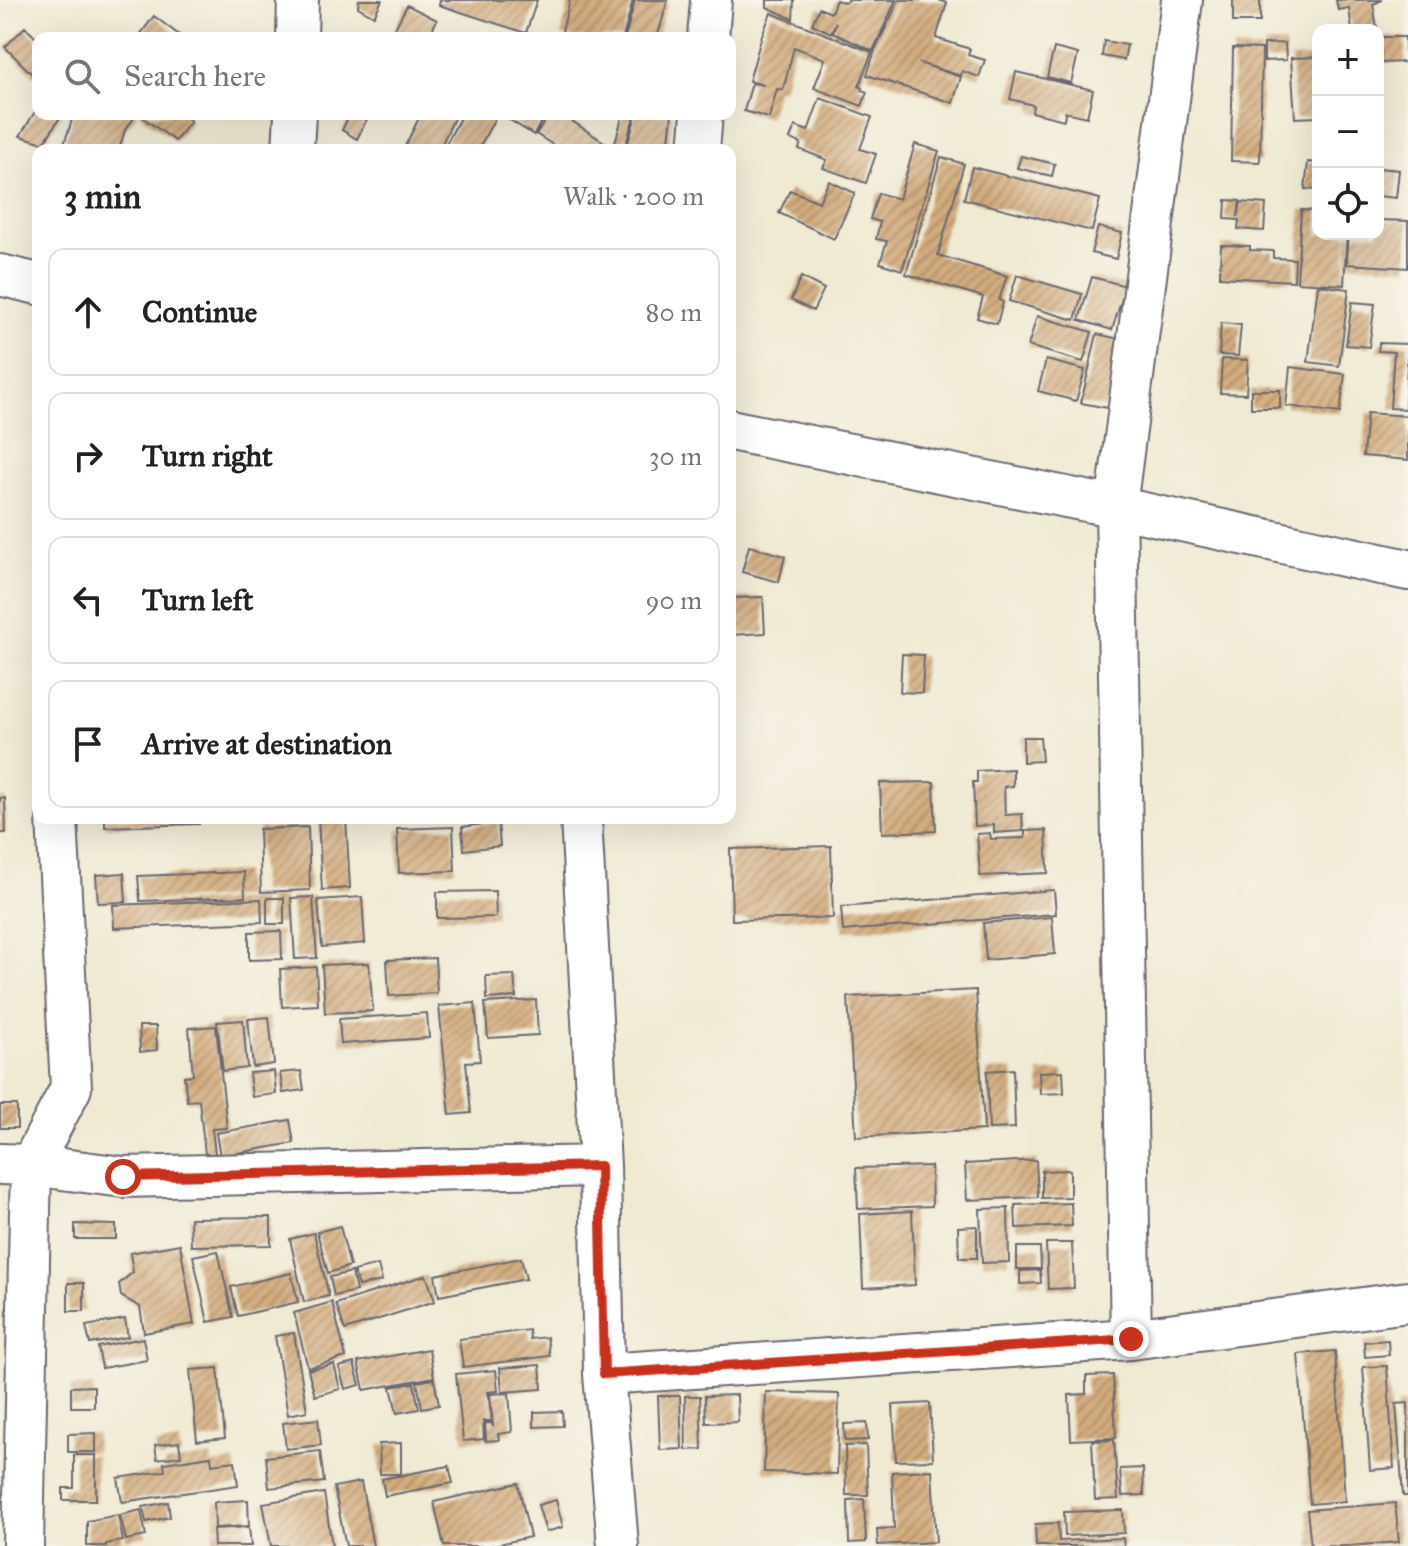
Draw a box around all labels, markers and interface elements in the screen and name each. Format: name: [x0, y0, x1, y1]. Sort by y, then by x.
map controls: [1312, 24, 1384, 240]
button: +: [1312, 24, 1384, 96]
search box: [32, 32, 736, 120]
icon: search: [60, 54, 104, 98]
text: Search here: [124, 58, 266, 94]
button: −: [1312, 96, 1384, 168]
button: locate: [1312, 168, 1384, 240]
text: 3 min: [64, 176, 141, 217]
text: Walk · 200 m: [563, 180, 704, 212]
icon: ahead: [66, 290, 110, 334]
text: Continue: [142, 294, 257, 330]
text: 80 m: [646, 296, 702, 328]
icon: right: [66, 434, 110, 478]
text: Turn right: [142, 438, 273, 474]
text: 30 m: [649, 440, 702, 472]
icon: left: [66, 578, 110, 622]
text: Turn left: [142, 582, 253, 618]
text: 90 m: [645, 584, 702, 616]
icon: arrive: [66, 722, 110, 766]
text: Arrive at destination: [142, 726, 392, 762]
route start: [105, 1159, 141, 1195]
route end: [1113, 1321, 1149, 1357]

